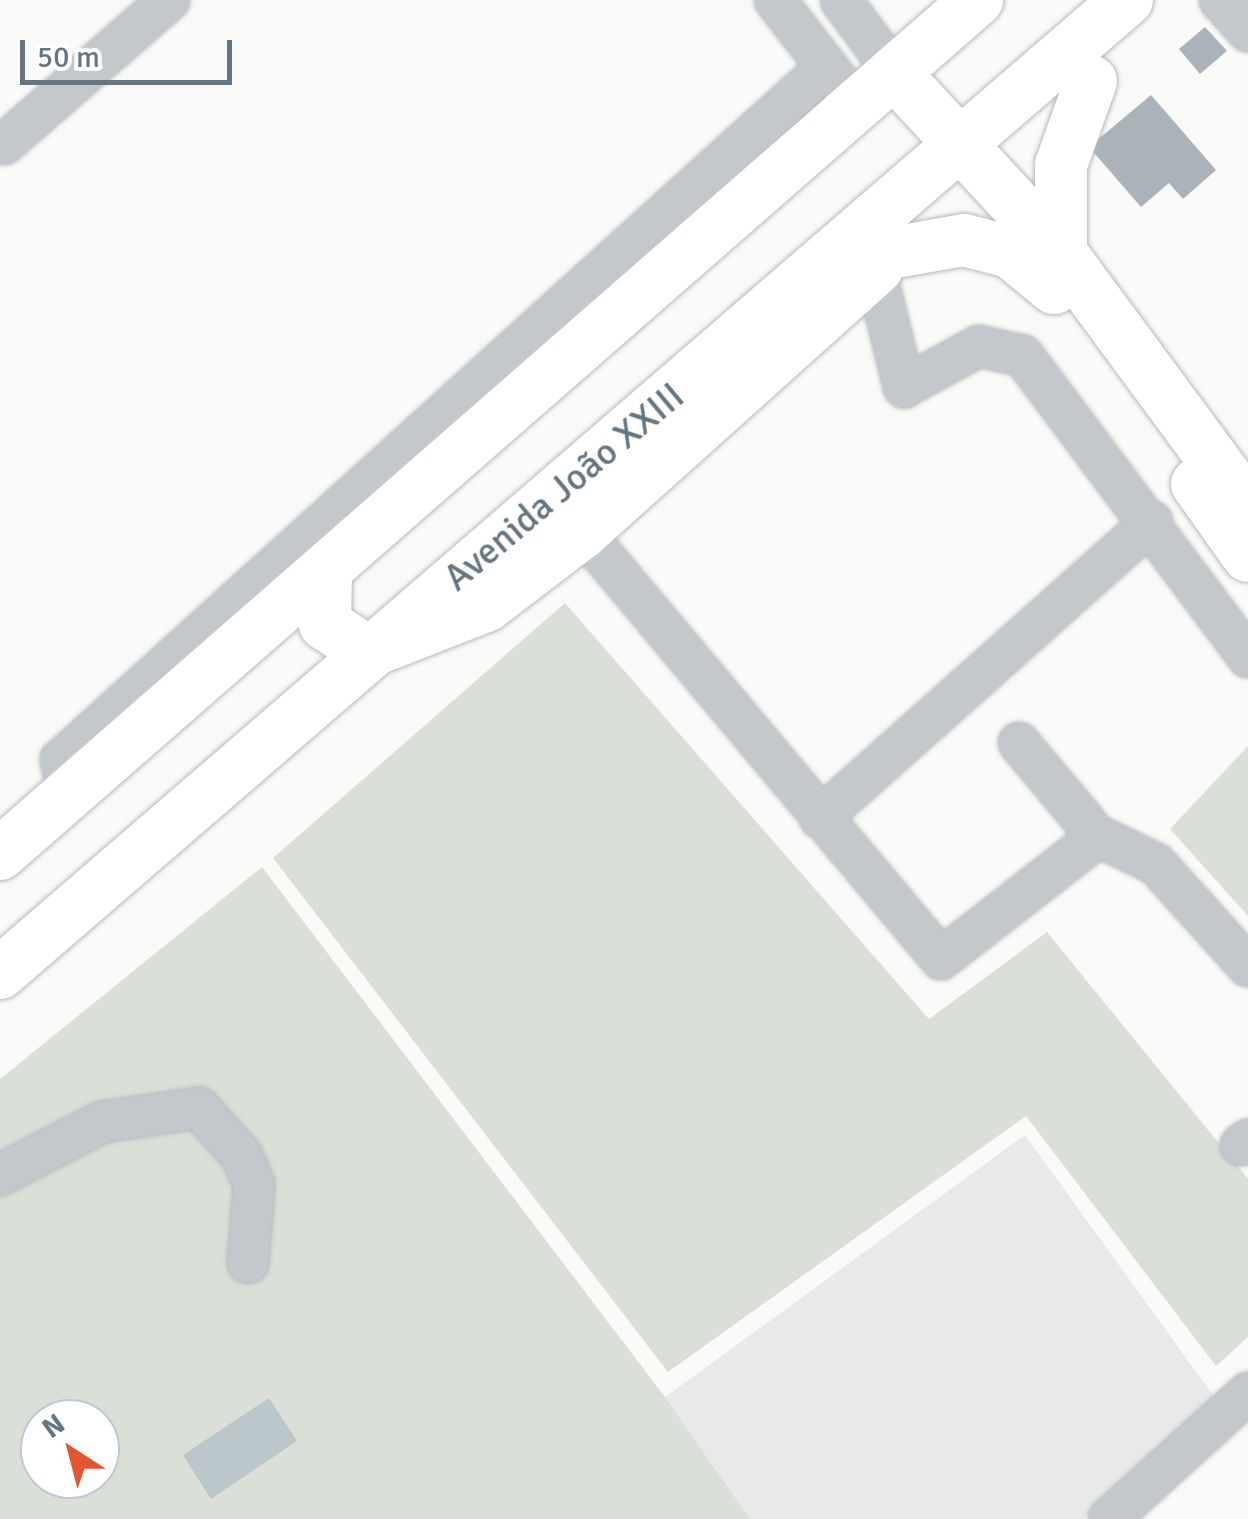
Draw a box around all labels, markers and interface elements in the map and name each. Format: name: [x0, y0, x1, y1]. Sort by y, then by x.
scale bar: [25, 20, 238, 82]
text: 50 m: [37, 39, 100, 76]
street label: Avenida João XXIII: [435, 373, 693, 601]
north arrow: [20, 1399, 120, 1499]
text: N: [36, 1407, 71, 1446]

